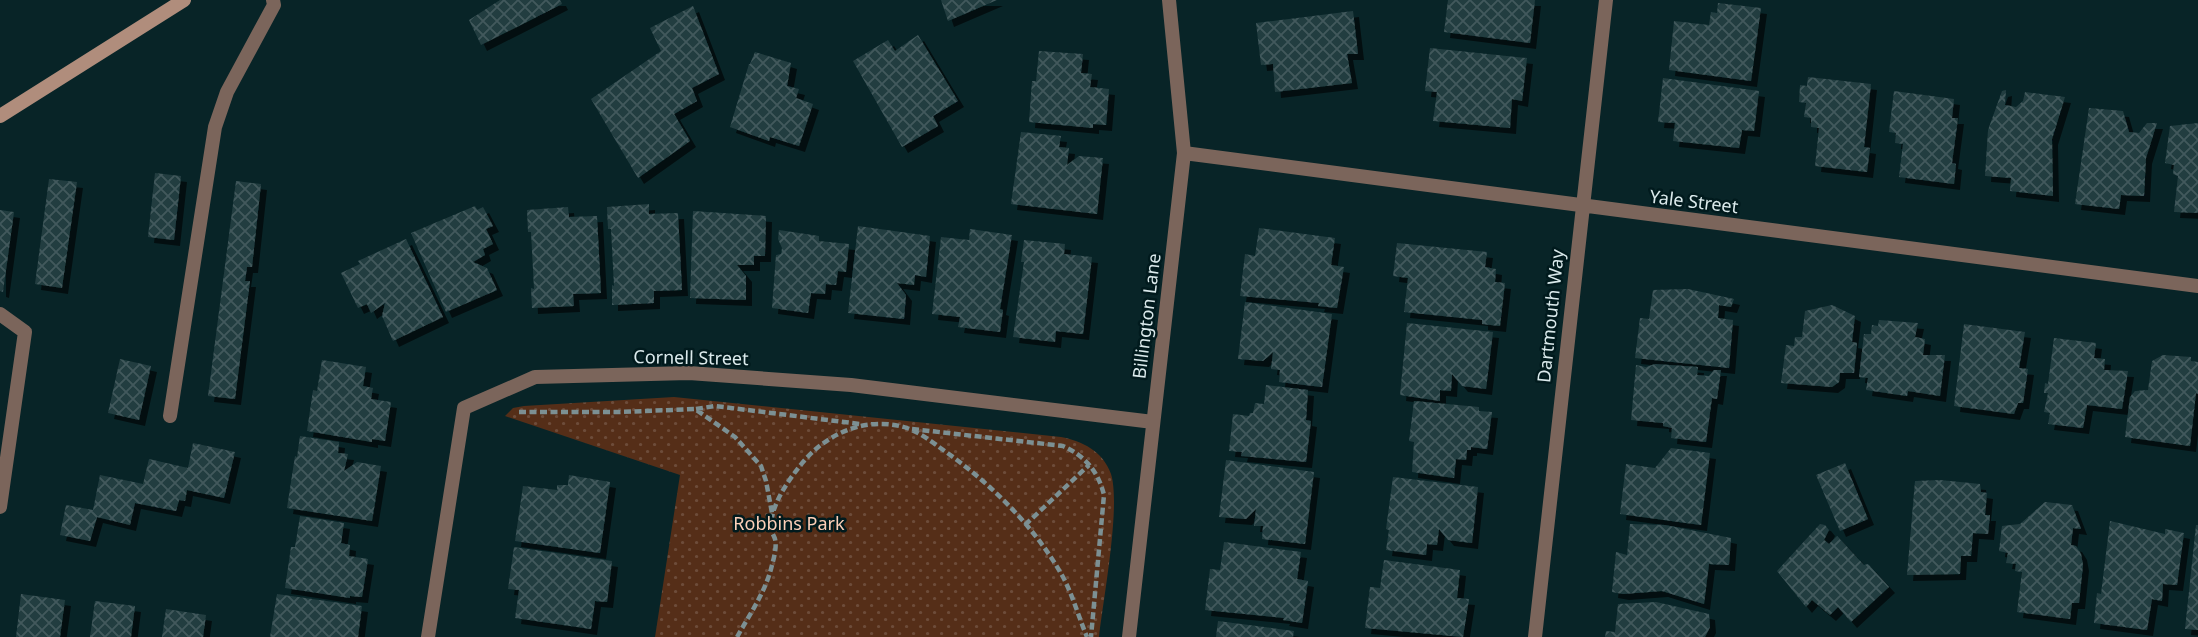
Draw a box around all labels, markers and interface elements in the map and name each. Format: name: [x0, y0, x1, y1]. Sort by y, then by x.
street label: Yale Street: [1648, 184, 1740, 218]
street label: Dartmouth Way: [1531, 247, 1569, 384]
street label: Billington Lane: [1126, 252, 1166, 380]
street label: Cornell Street: [633, 344, 749, 370]
park label: Robbins Park: [733, 511, 845, 535]

